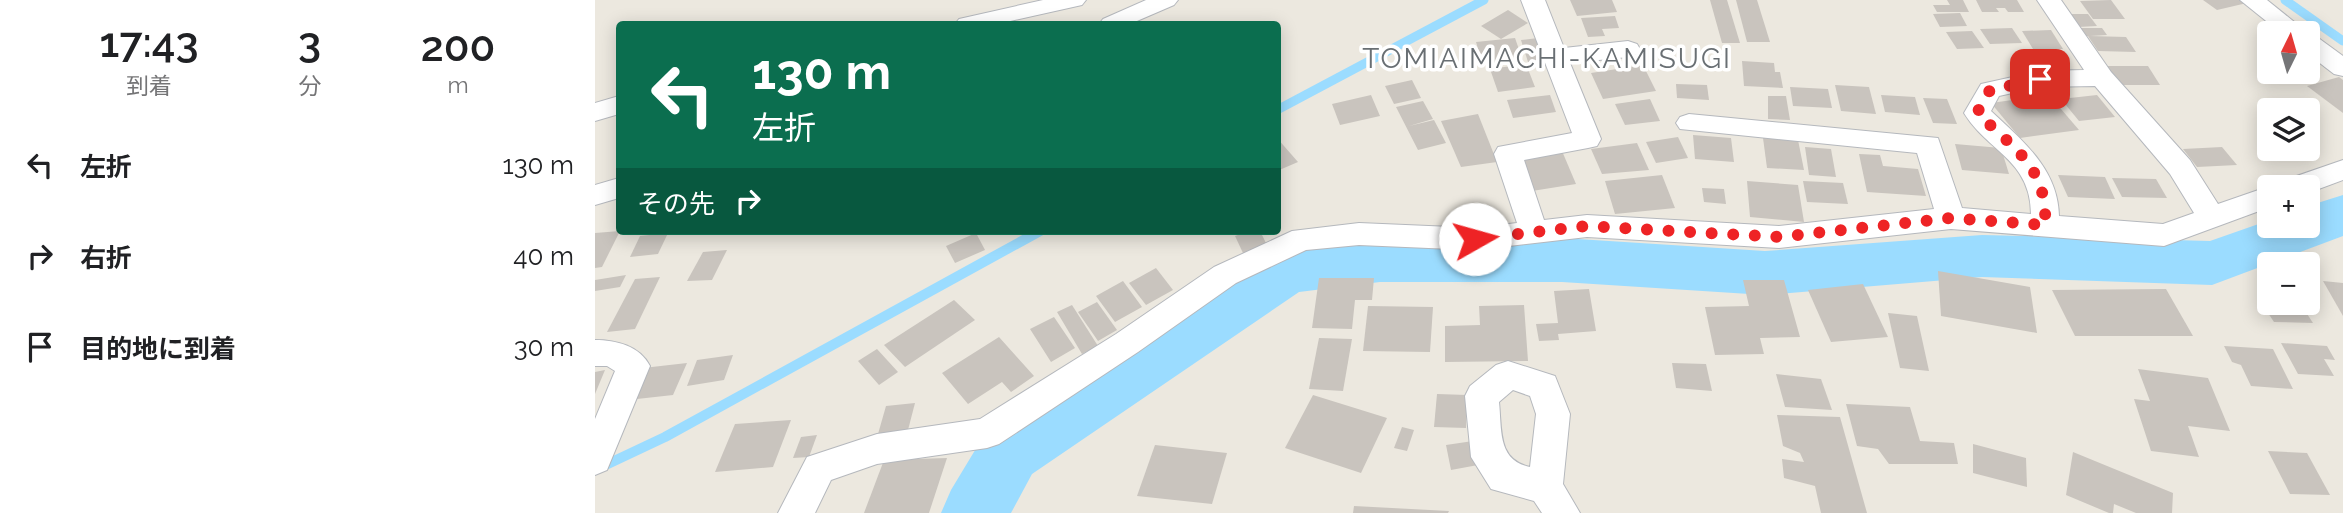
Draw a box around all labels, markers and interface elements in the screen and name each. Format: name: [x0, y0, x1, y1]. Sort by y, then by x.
text: 17:43: [100, 18, 199, 67]
text: 3: [298, 18, 321, 67]
north arrow: [2257, 21, 2321, 84]
map controls: [2257, 21, 2320, 315]
text: 200: [421, 22, 495, 71]
district label: TOMIAIMACHI-KAMISUGI: [1362, 42, 1732, 75]
text: 130 m: [752, 43, 891, 100]
icon: left: [637, 49, 728, 140]
pin: [2010, 49, 2070, 109]
icon: arrive: [2021, 60, 2059, 98]
text: m: [448, 71, 469, 98]
text: 到着: [126, 72, 172, 99]
text: 分: [298, 72, 321, 99]
button: layers: [2257, 98, 2320, 161]
text: 左折: [752, 109, 816, 146]
icon: left: [21, 146, 59, 184]
text: 130 m: [503, 150, 574, 180]
text: 左折: [80, 152, 132, 182]
button: +: [2257, 175, 2320, 238]
icon: right: [729, 182, 767, 220]
text: その先: [637, 189, 715, 219]
position arrow: [1438, 202, 1512, 276]
icon: right: [21, 237, 59, 275]
text: 40 m: [513, 241, 574, 271]
text: 右折: [80, 243, 132, 273]
button: −: [2257, 252, 2320, 315]
icon: arrive: [21, 328, 59, 366]
text: 30 m: [514, 332, 574, 362]
text: 目的地に到着: [80, 334, 236, 364]

